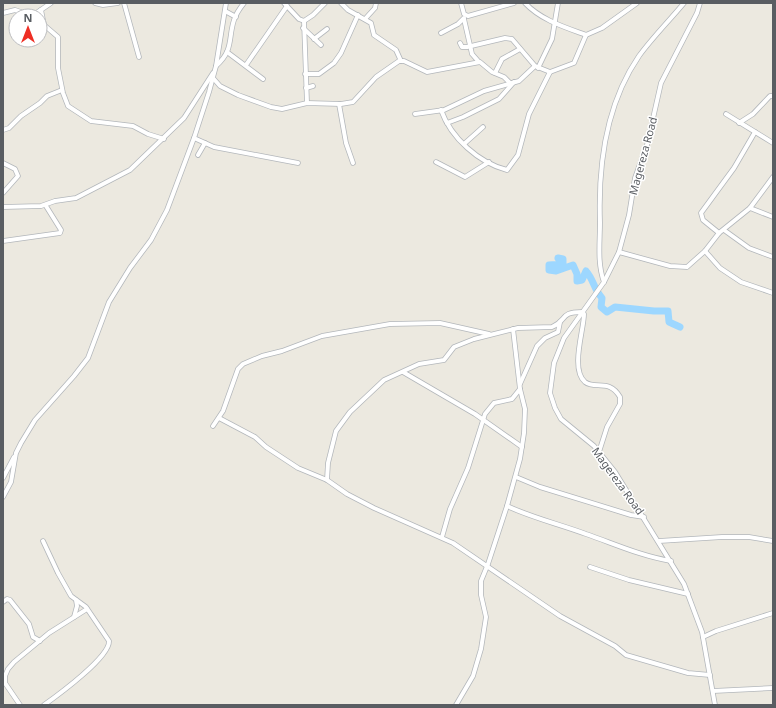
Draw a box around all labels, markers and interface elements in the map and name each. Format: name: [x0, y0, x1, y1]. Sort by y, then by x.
north arrow: [8, 8, 48, 48]
text: N: [24, 10, 32, 25]
street label: Magereza Road: [625, 115, 660, 197]
street label: Magereza Road: [589, 444, 648, 518]

